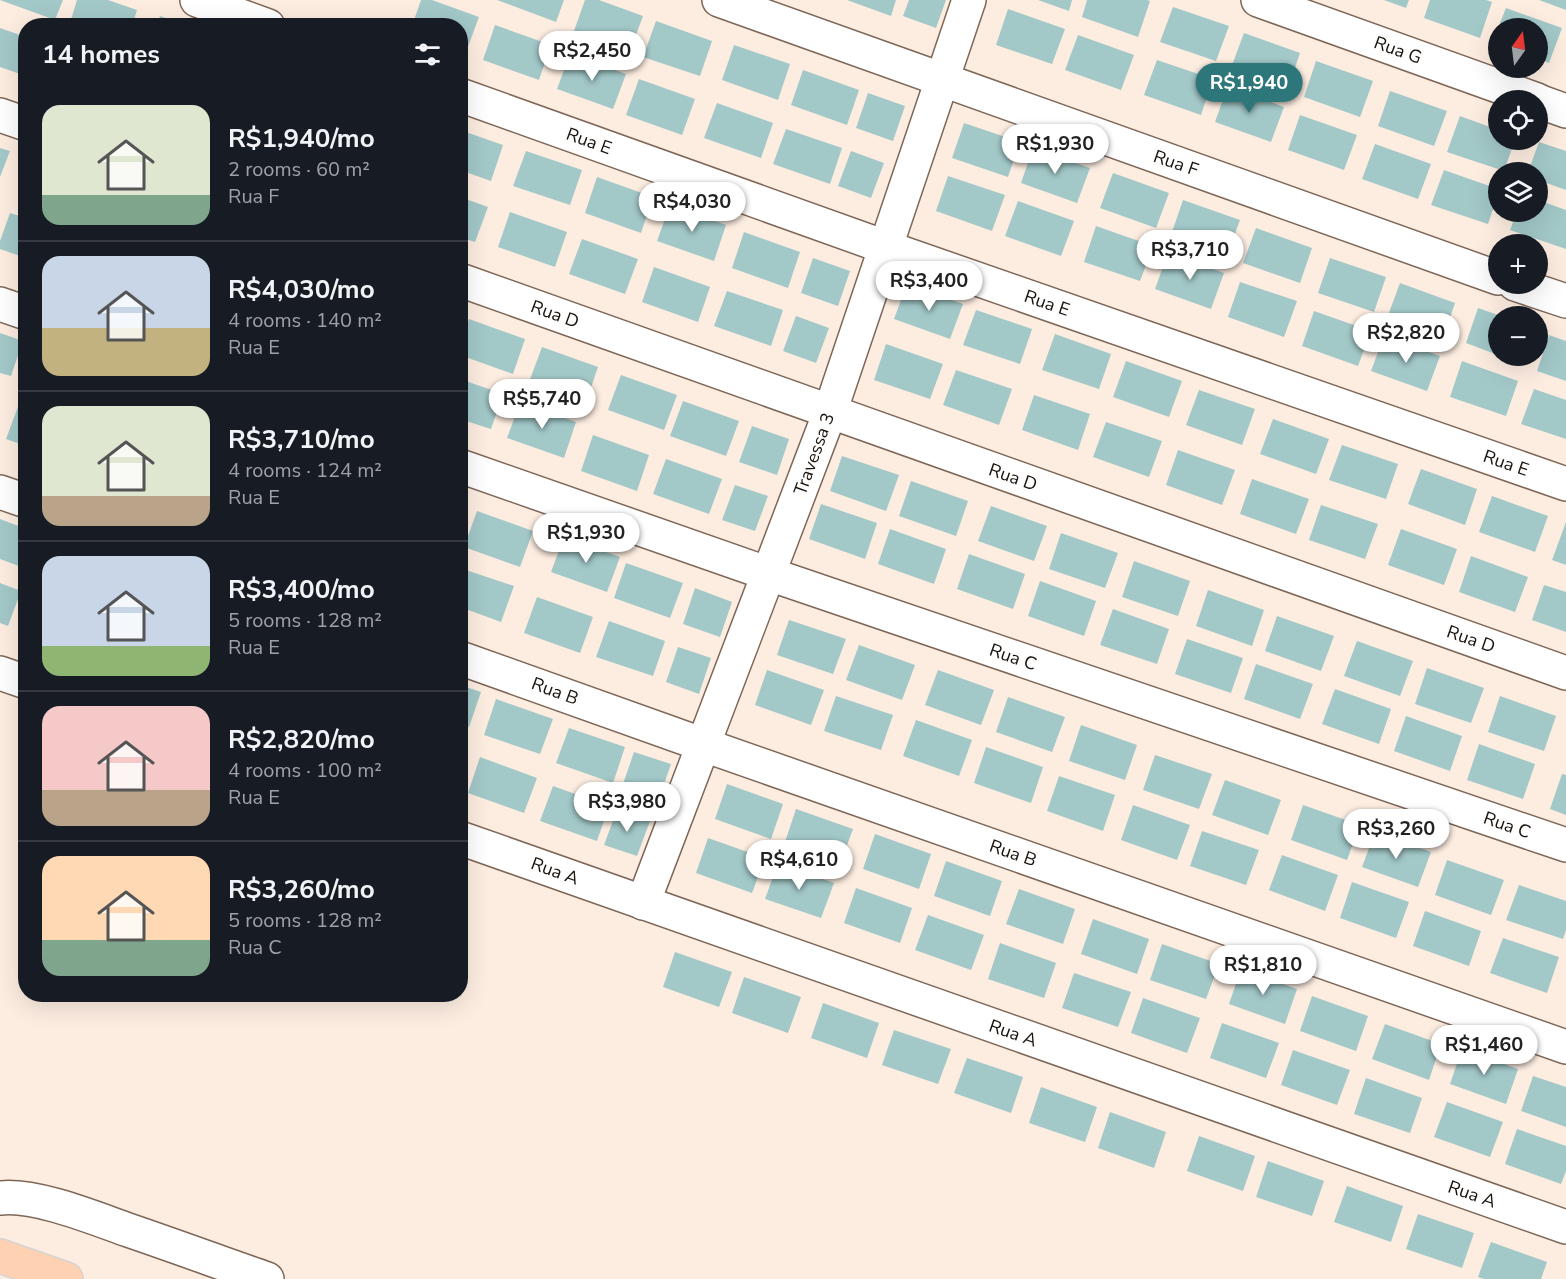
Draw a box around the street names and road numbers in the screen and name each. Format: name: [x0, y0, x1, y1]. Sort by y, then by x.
street label: Rua G: [1371, 30, 1425, 70]
street label: Rua E: [563, 122, 615, 160]
street label: Rua F: [1150, 144, 1202, 182]
street label: Rua E: [1021, 284, 1073, 322]
street label: Rua D: [528, 294, 582, 334]
street label: Travessa 3: [788, 409, 840, 499]
street label: Rua E: [1480, 444, 1532, 482]
street label: Rua D: [986, 458, 1040, 496]
street label: Rua D: [1444, 620, 1498, 658]
street label: Rua C: [986, 638, 1040, 676]
street label: Rua B: [528, 671, 582, 711]
street label: Rua C: [1480, 806, 1534, 844]
street label: Rua B: [986, 834, 1040, 872]
street label: Rua A: [528, 851, 582, 891]
street label: Rua A: [986, 1014, 1040, 1052]
street label: Rua A: [1445, 1175, 1499, 1213]

